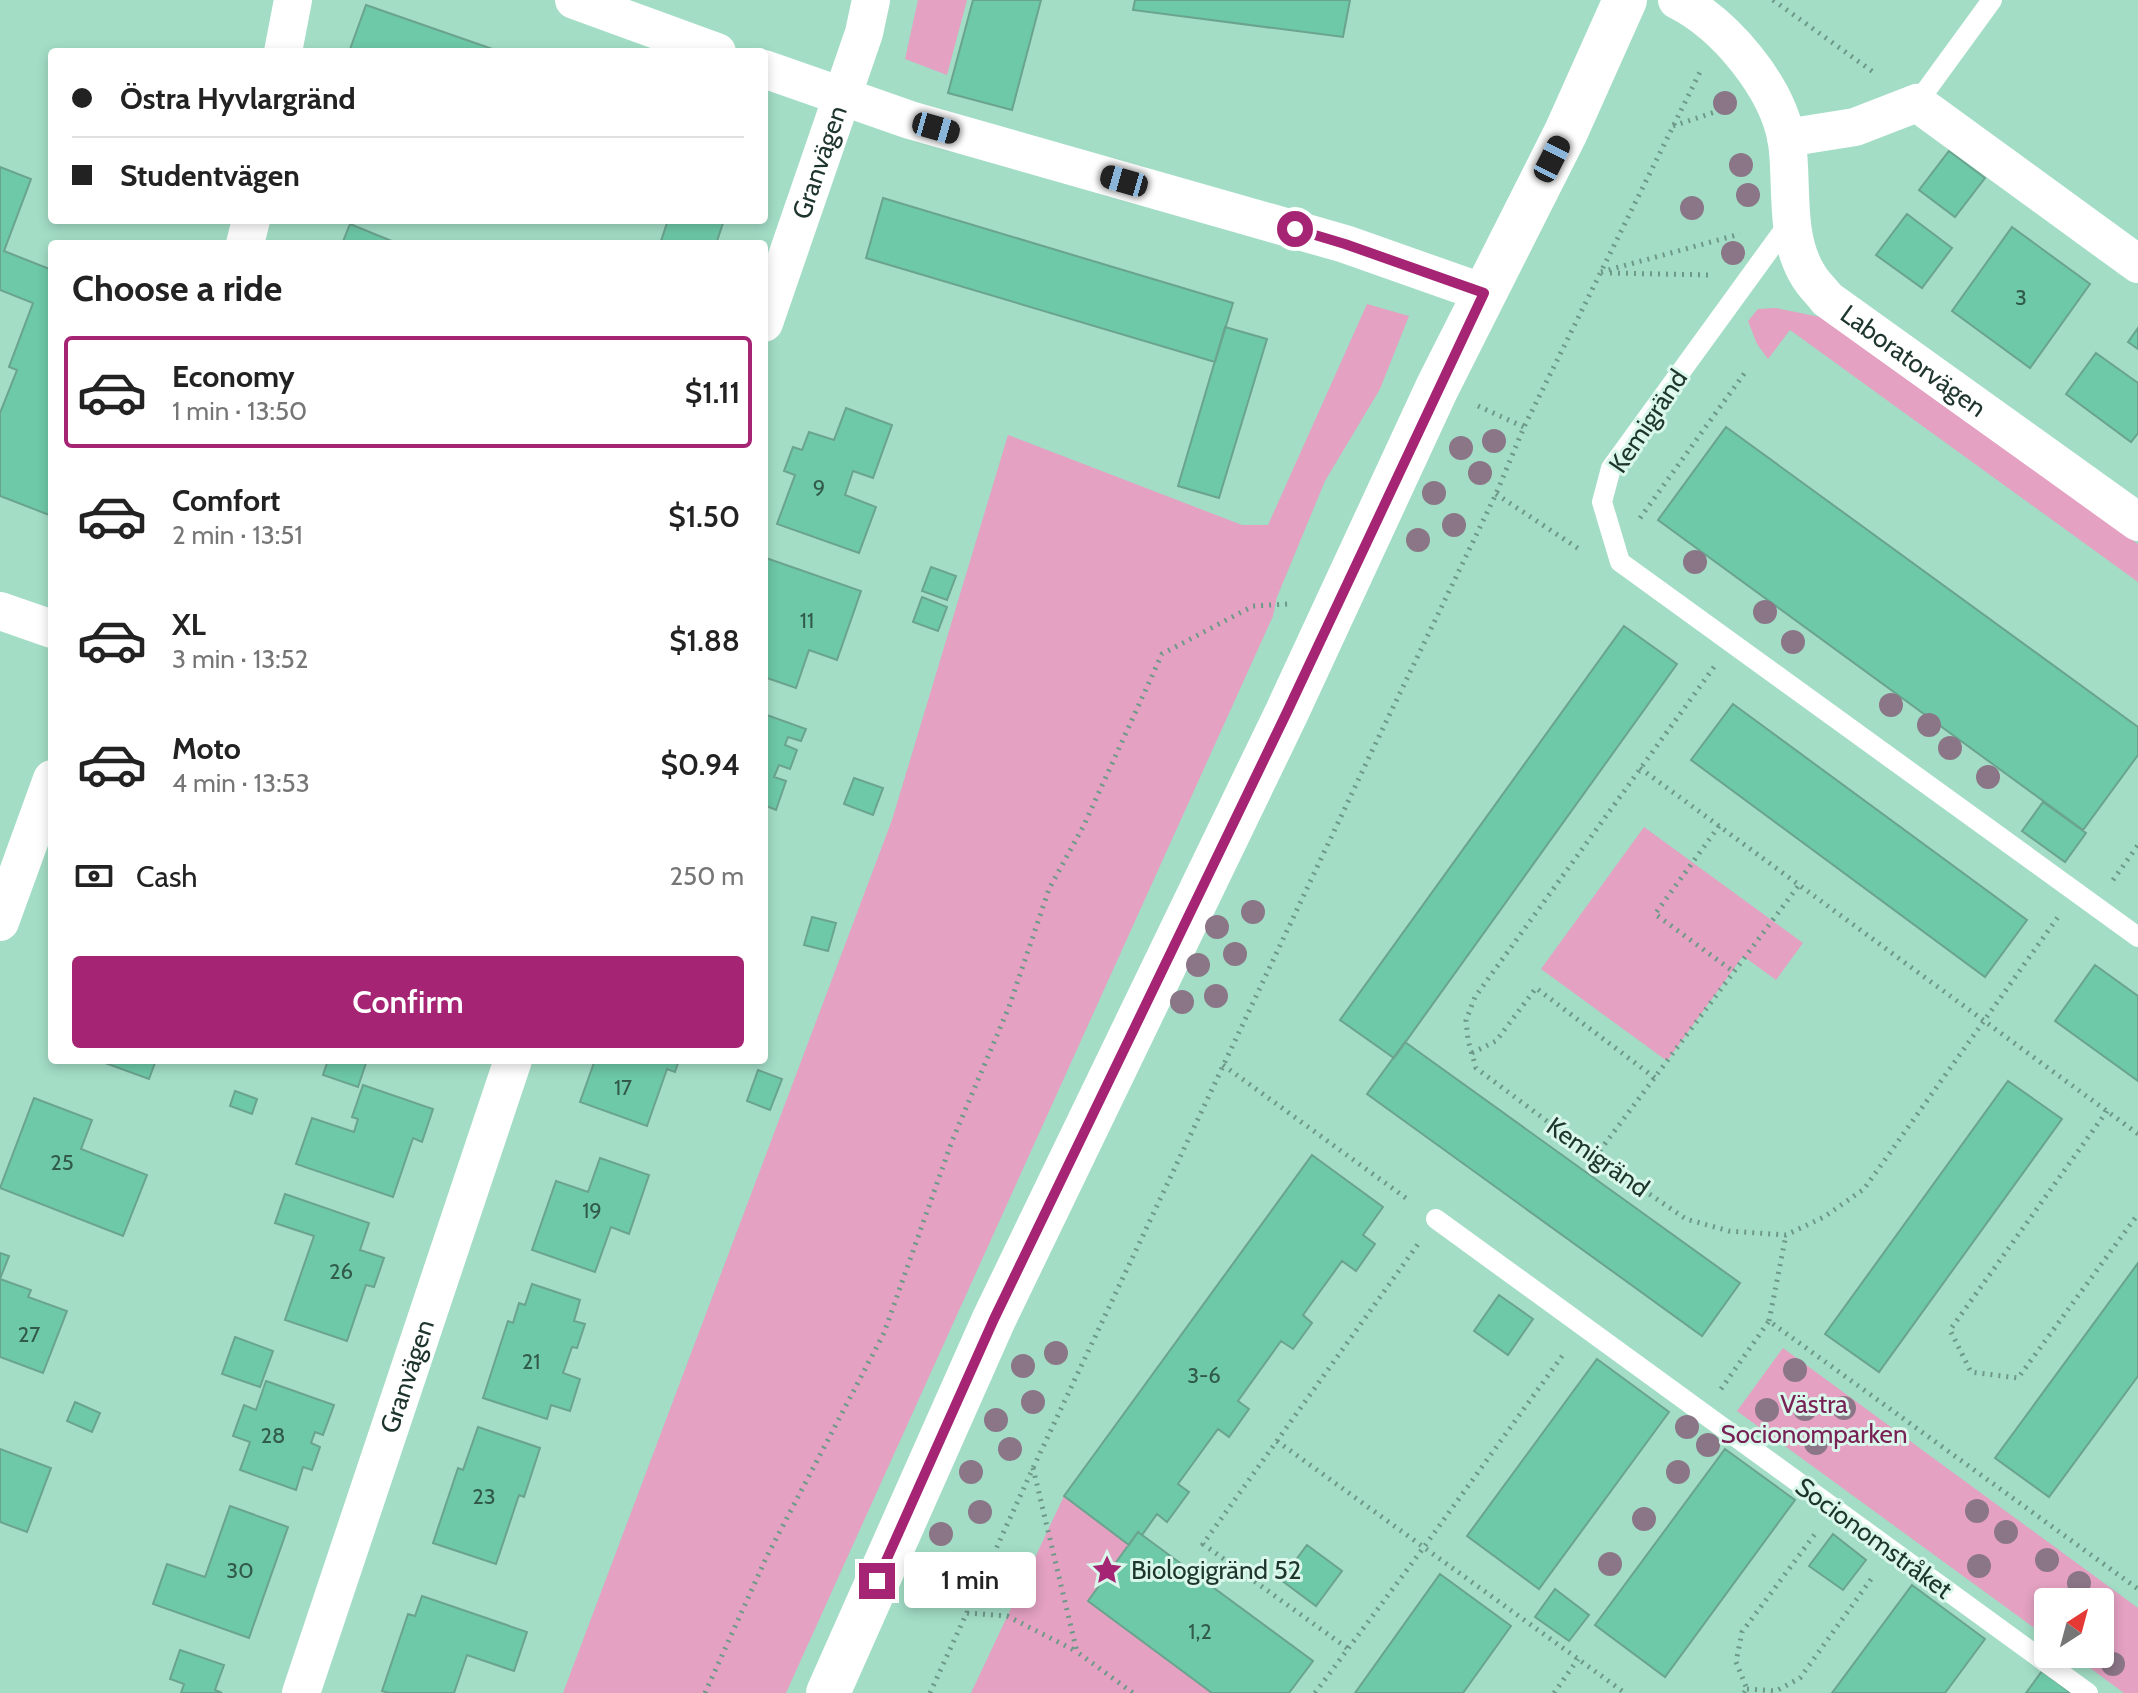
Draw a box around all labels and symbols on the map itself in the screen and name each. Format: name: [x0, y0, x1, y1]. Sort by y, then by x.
street label: Granvägen: [785, 101, 854, 223]
car: [910, 110, 962, 146]
car: [1530, 132, 1574, 186]
car: [1098, 163, 1150, 199]
route start: [1277, 211, 1313, 247]
house number: 3: [2015, 284, 2027, 311]
street label: Laboratorvägen: [1834, 298, 1992, 424]
street label: Kemigränd: [1602, 363, 1694, 479]
house number: 9: [813, 474, 825, 501]
house number: 11: [800, 607, 814, 634]
house number: 17: [614, 1074, 632, 1101]
street label: Kemigränd: [1541, 1110, 1655, 1204]
house number: 25: [50, 1149, 74, 1176]
house number: 19: [582, 1197, 602, 1224]
house number: 26: [329, 1258, 353, 1285]
street label: Granvägen: [373, 1315, 441, 1437]
house number: 27: [18, 1321, 40, 1348]
house number: 21: [522, 1348, 540, 1375]
house number: 3-6: [1187, 1362, 1221, 1389]
park label: Västra Socionomparken: [1721, 1388, 1907, 1450]
house number: 28: [261, 1422, 285, 1449]
street label: Socionomstråket: [1789, 1470, 1959, 1606]
house number: 23: [472, 1483, 496, 1510]
callout: 1 min: [905, 1553, 1037, 1609]
place icon: Biologigränd 52: [1090, 1553, 1124, 1587]
place label: Biologigränd 52: [1131, 1554, 1301, 1586]
house number: 30: [226, 1557, 254, 1584]
route end: [859, 1563, 895, 1599]
north arrow: [2034, 1588, 2114, 1668]
house number: 1,2: [1188, 1618, 1212, 1645]

